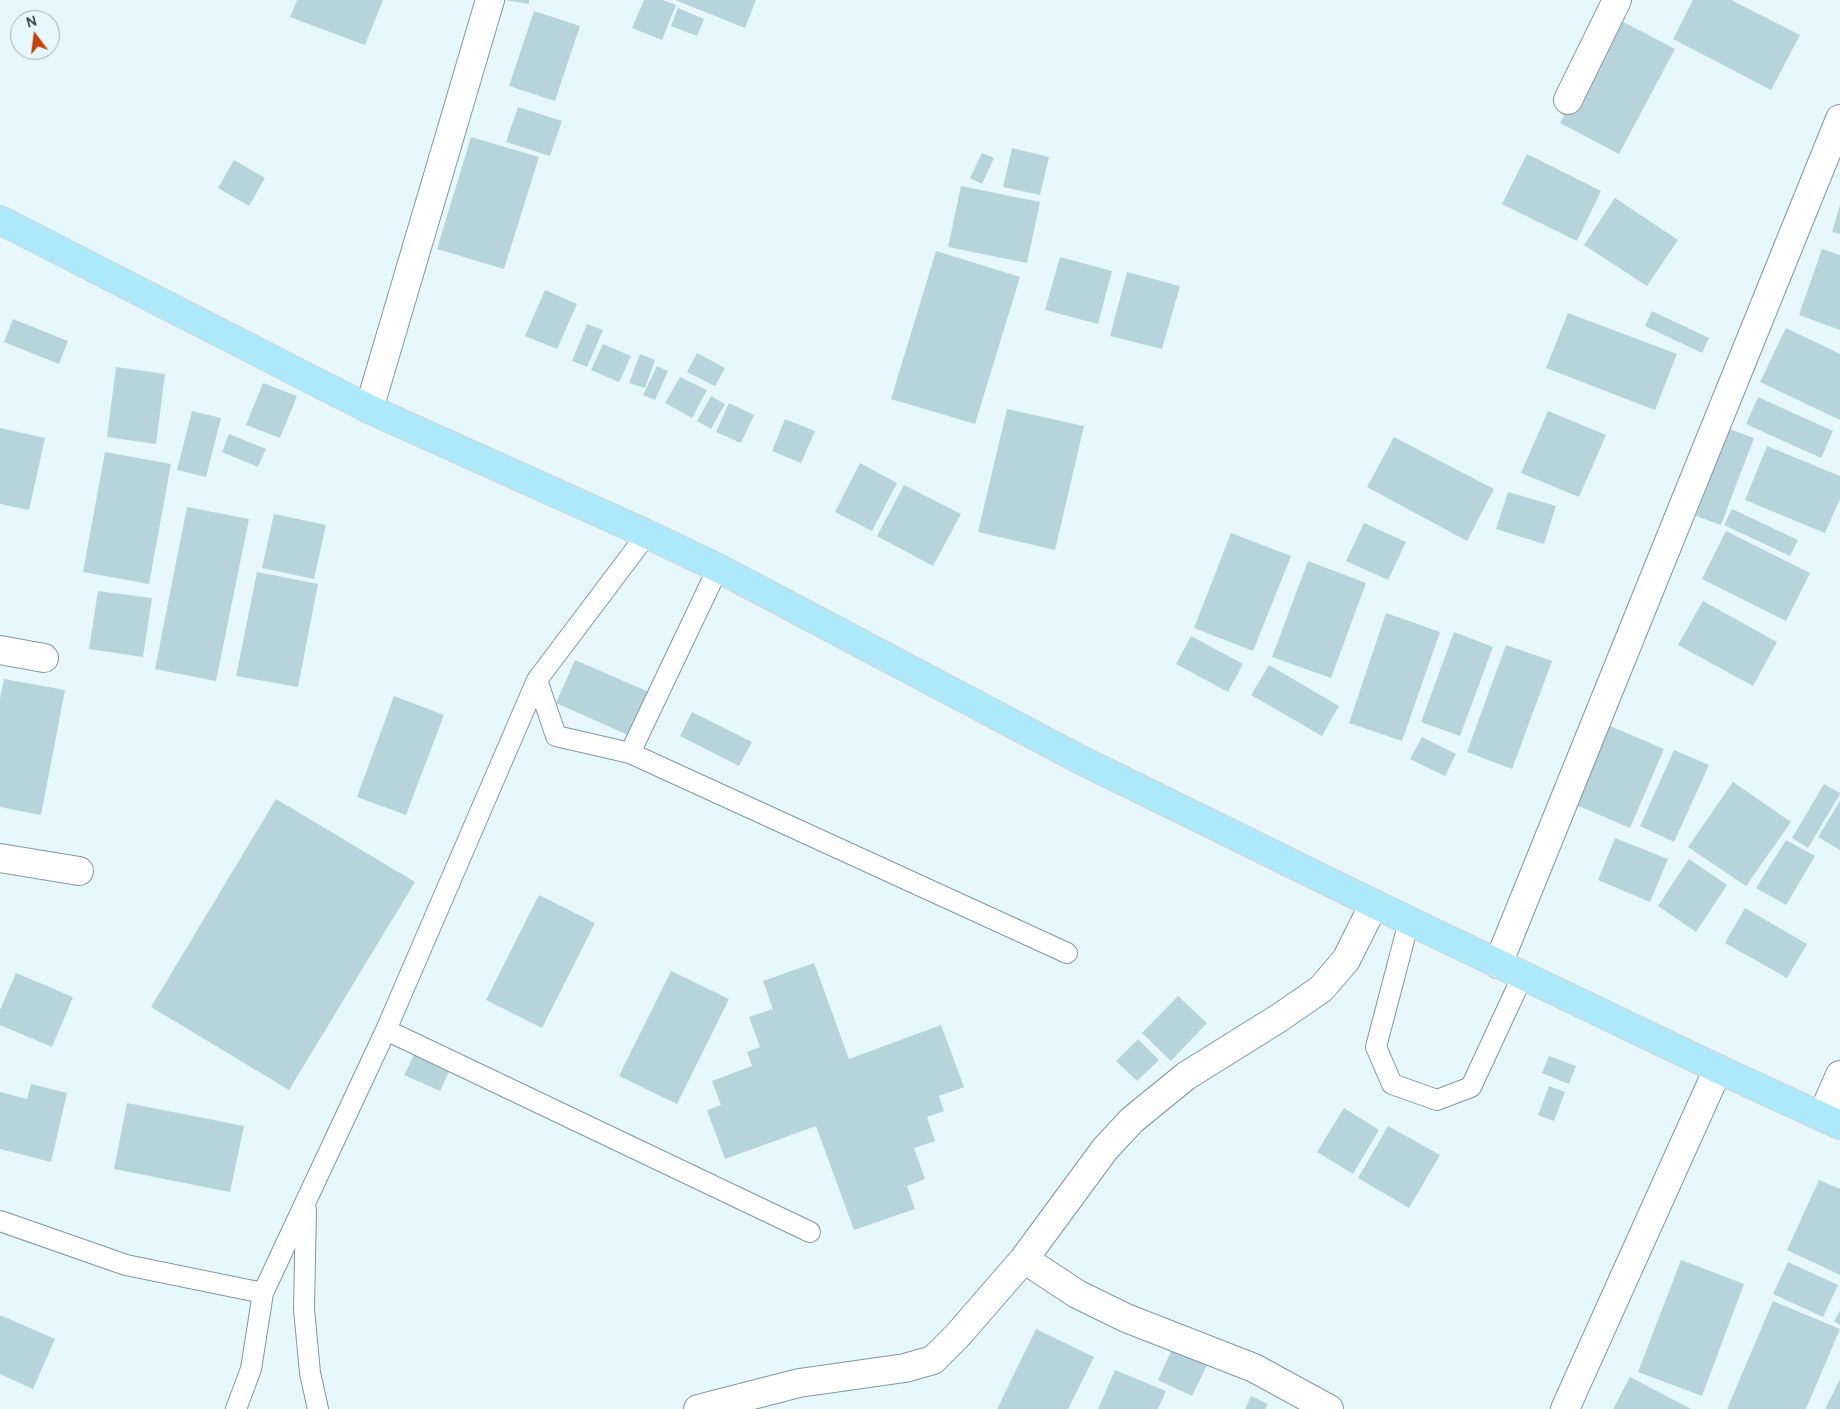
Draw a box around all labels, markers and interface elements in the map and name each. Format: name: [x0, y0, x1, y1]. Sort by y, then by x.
north arrow: [10, 10, 60, 60]
text: N: [24, 11, 39, 31]

